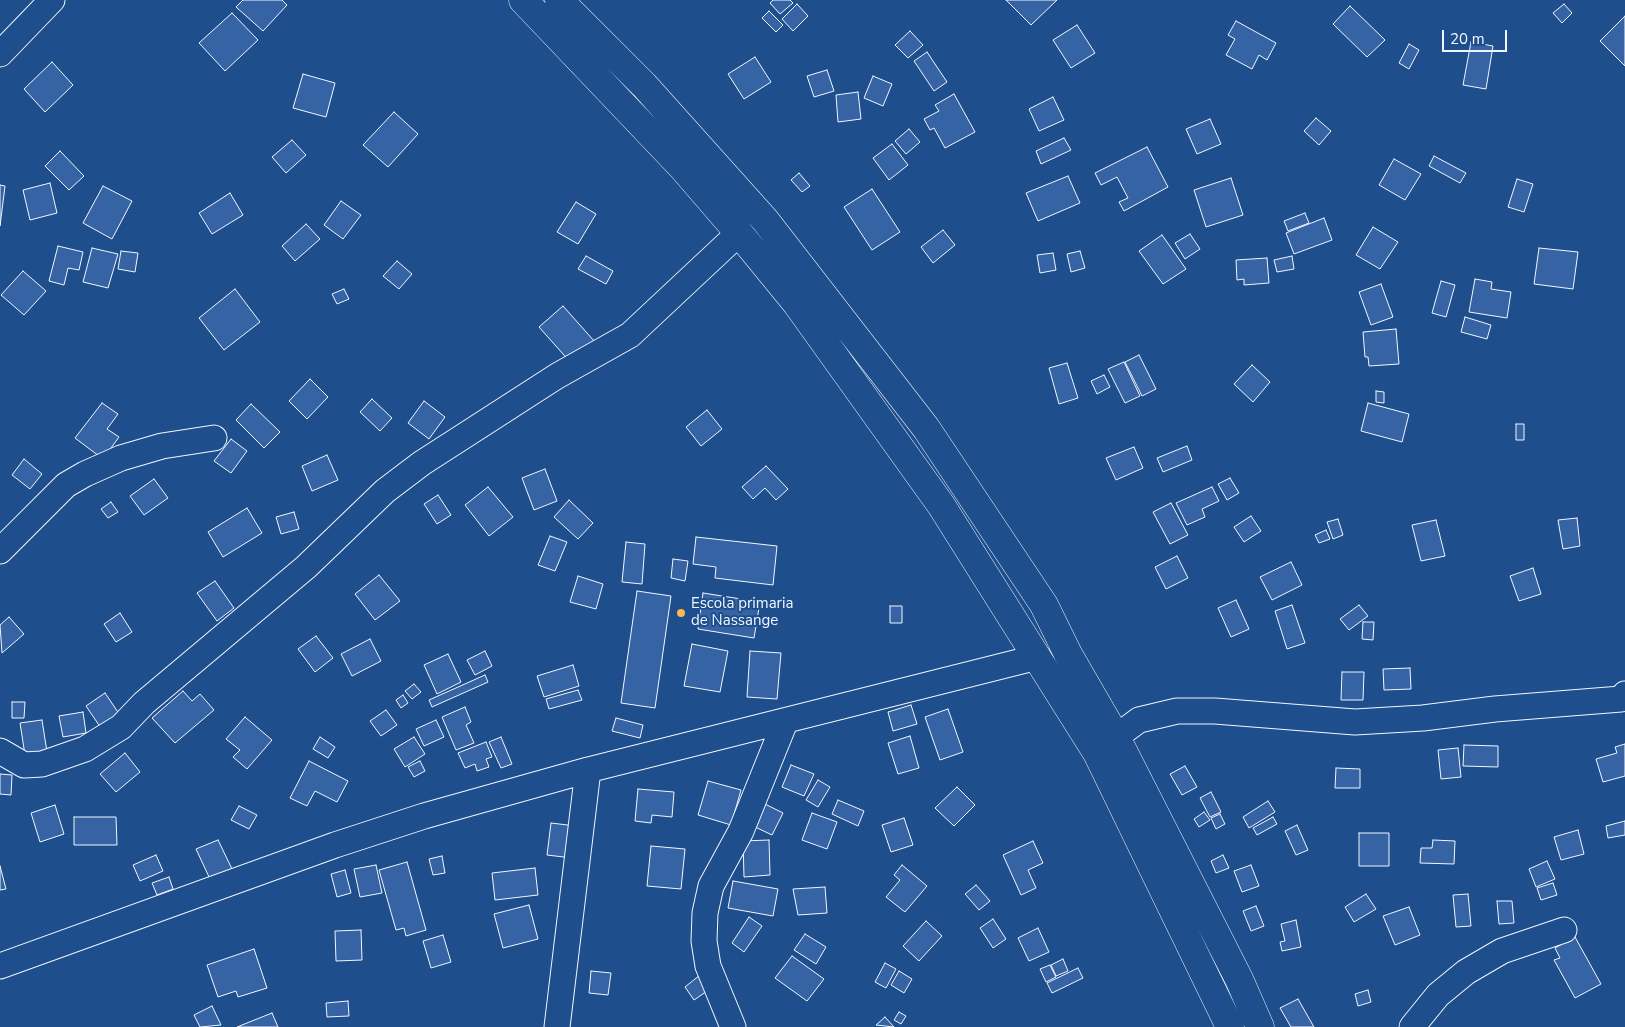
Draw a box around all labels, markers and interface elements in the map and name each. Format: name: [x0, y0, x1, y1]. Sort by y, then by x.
scale bar: [1445, 20, 1510, 52]
text: 20 m: [1450, 29, 1485, 49]
place label: Escola primaria de Nassange: [691, 595, 793, 630]
marker: Escola primaria de Nassange: [675, 607, 687, 619]

